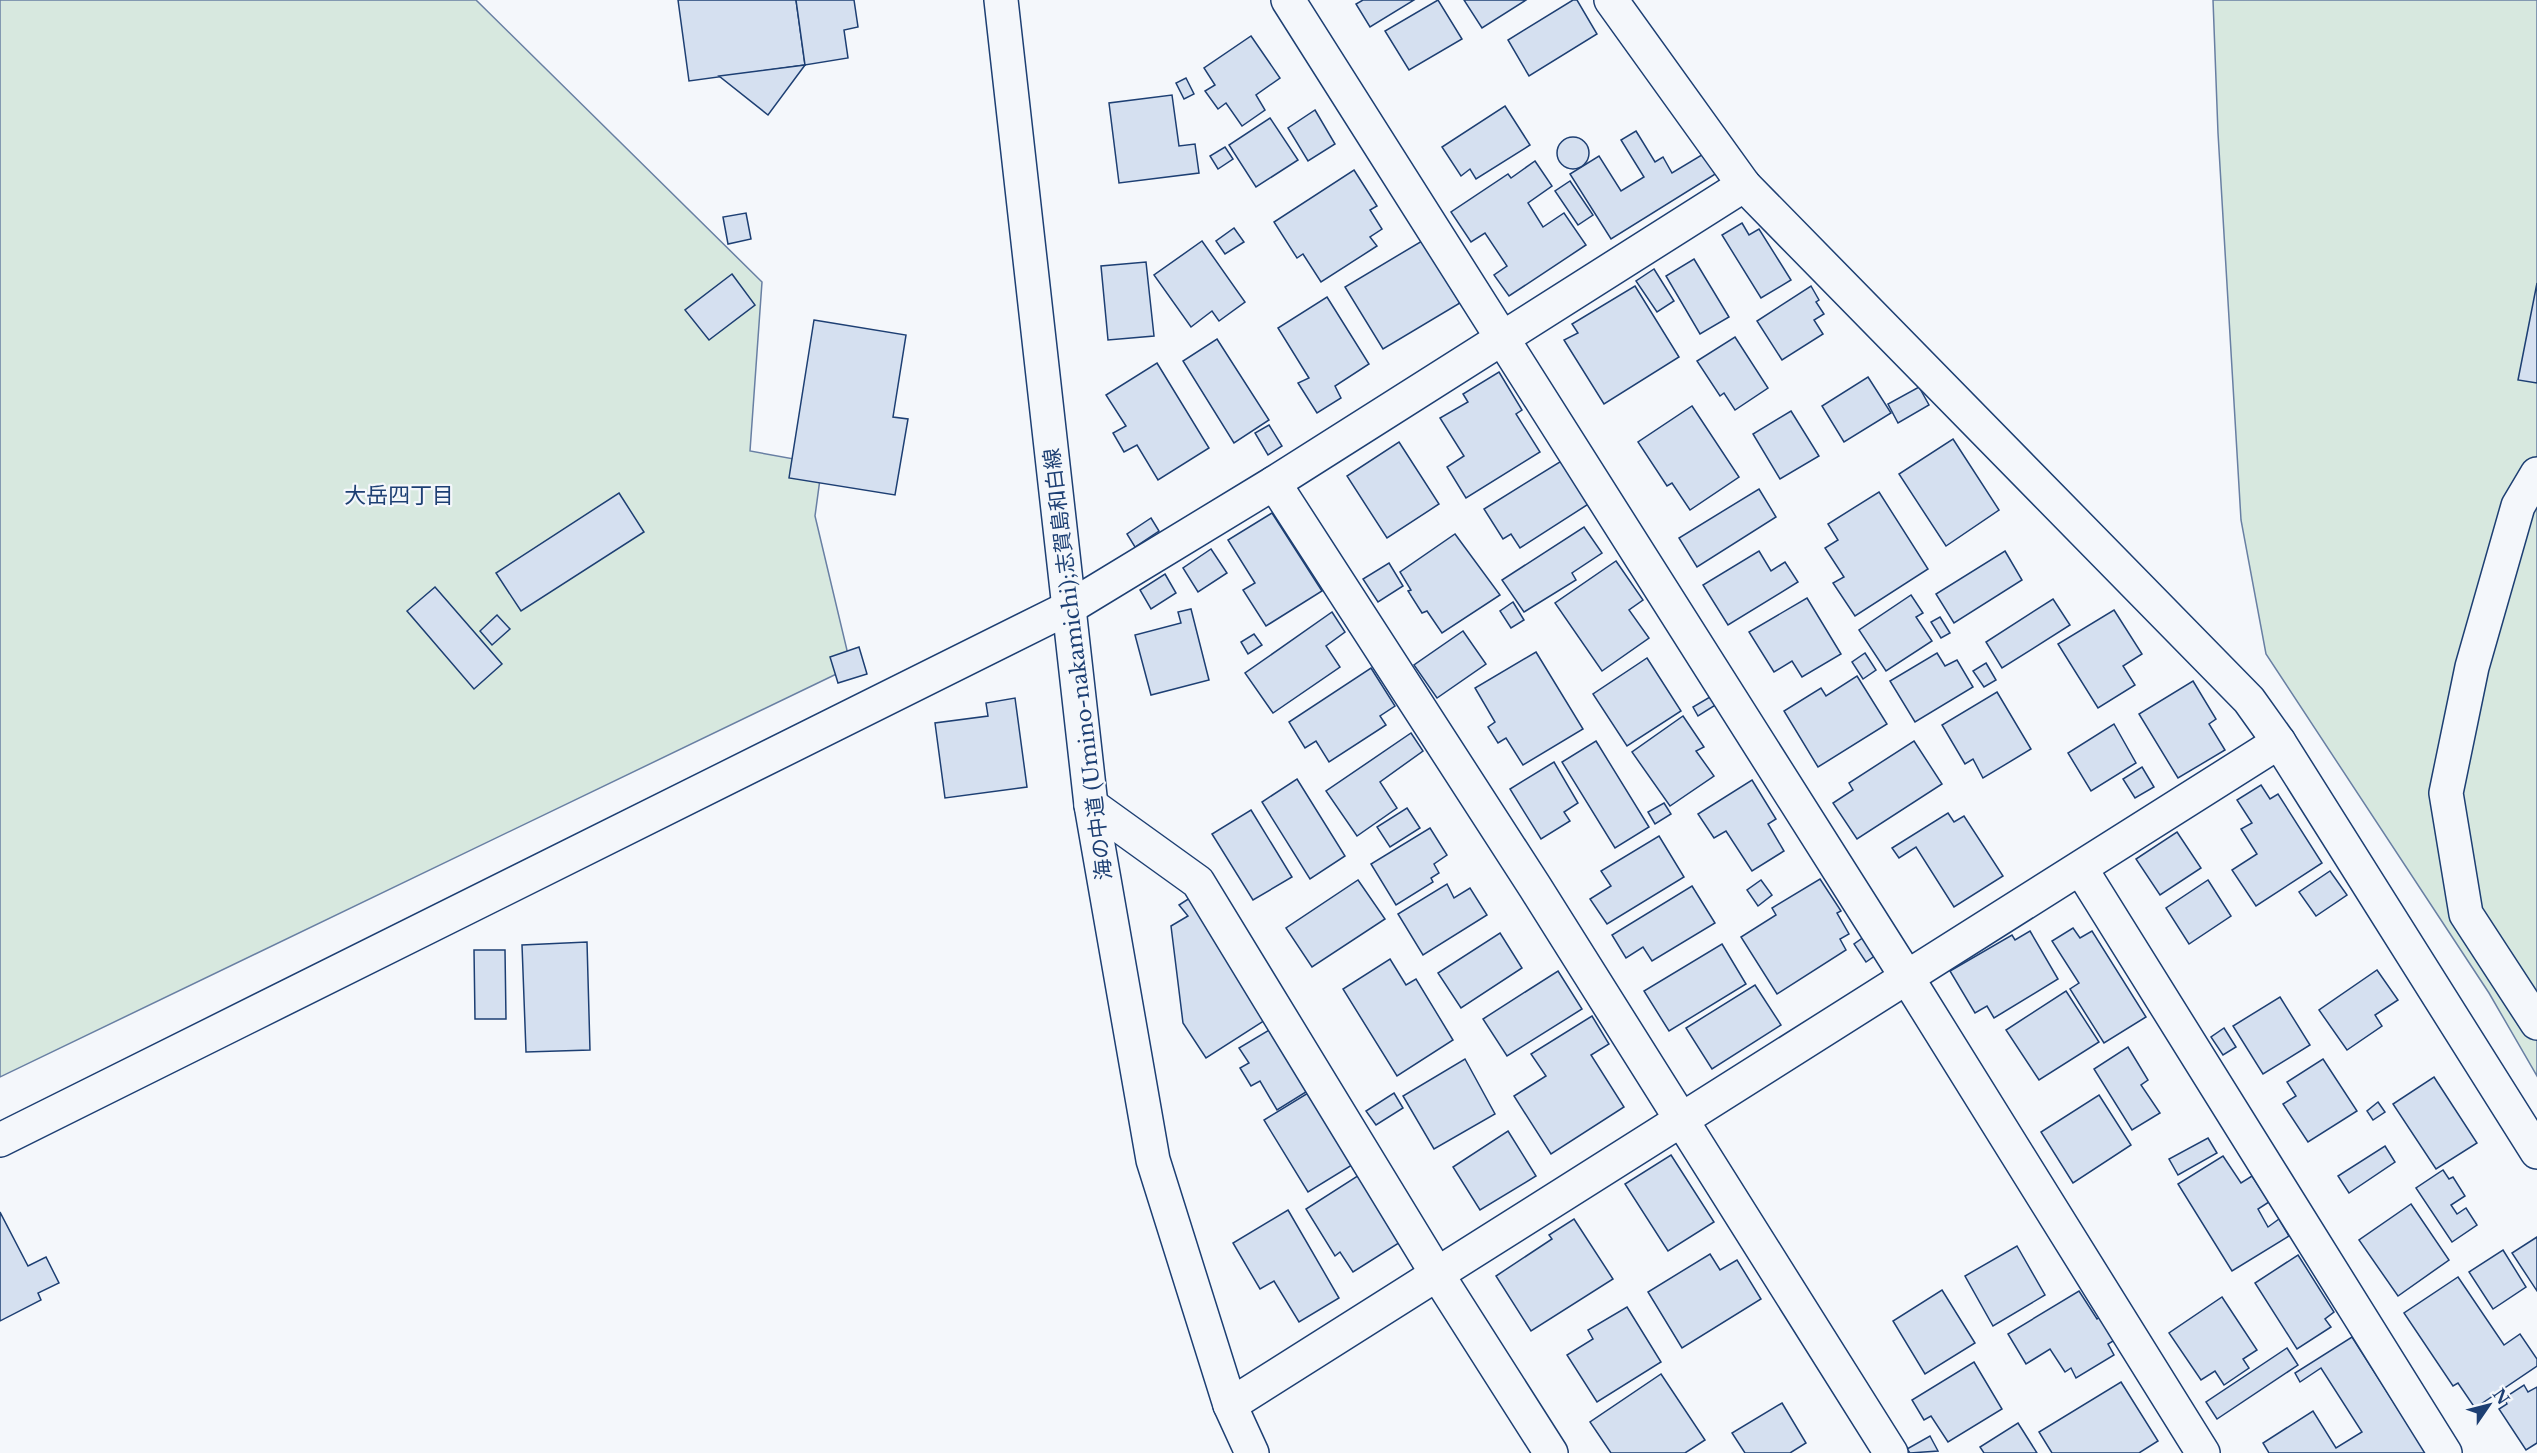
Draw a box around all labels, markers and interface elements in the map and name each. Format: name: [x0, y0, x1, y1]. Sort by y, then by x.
street label: 海の中道 (Umino-nakamichi);志賀島和白線: [1039, 447, 1117, 881]
district label: 大岳四丁目: [344, 482, 454, 509]
north arrow: [2459, 1375, 2519, 1435]
text: N: [2489, 1384, 2514, 1408]

